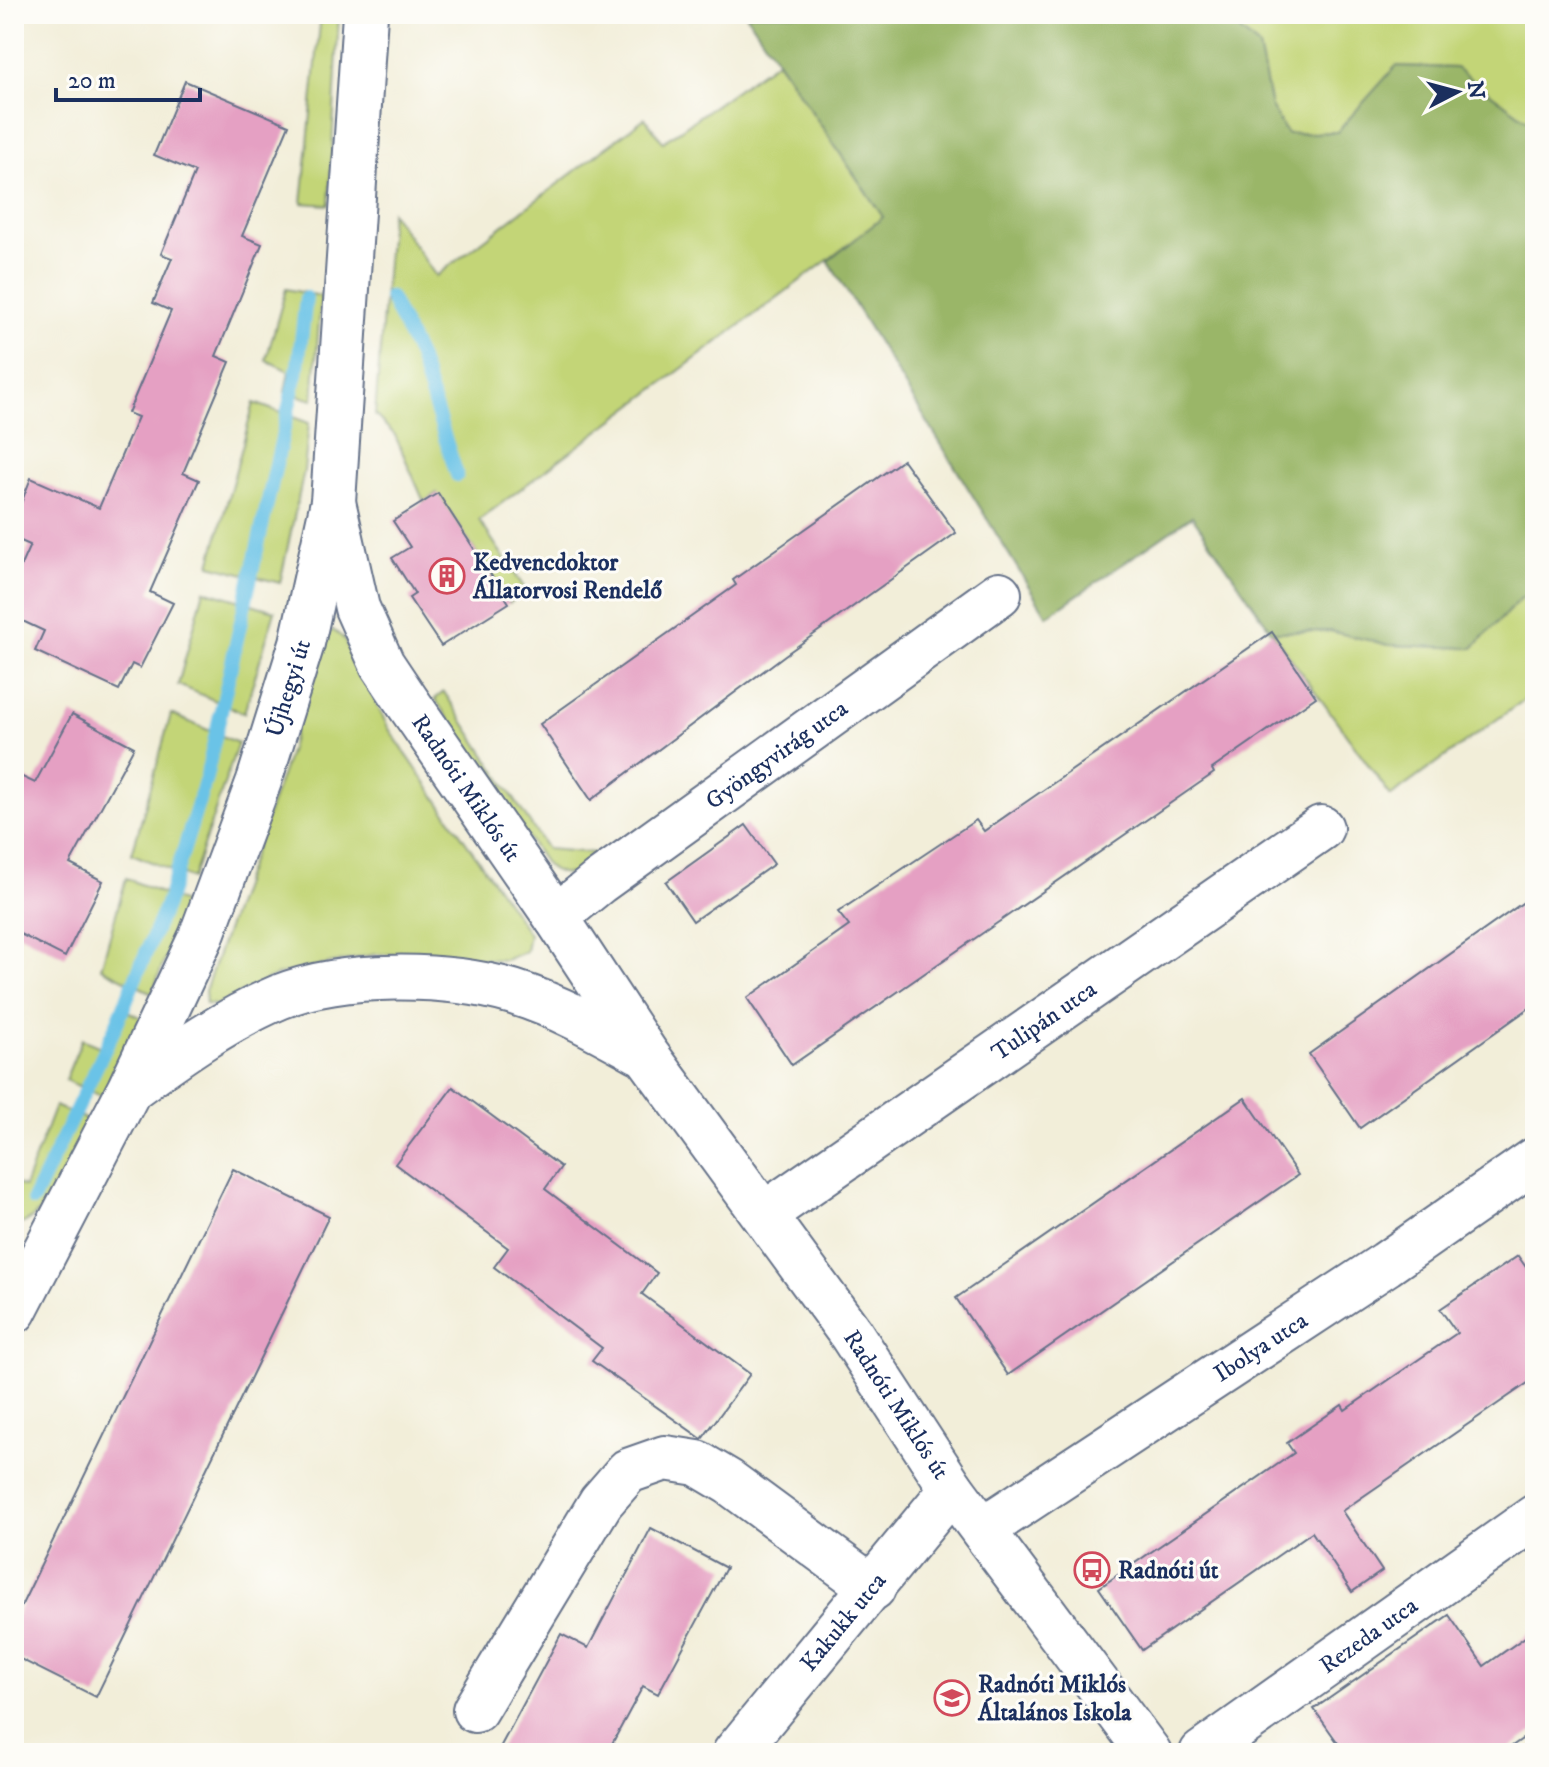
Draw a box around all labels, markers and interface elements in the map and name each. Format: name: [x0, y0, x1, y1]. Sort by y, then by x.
scale bar: [56, 52, 200, 102]
north arrow: [1417, 52, 1497, 132]
text: 20 m: [68, 66, 116, 96]
text: N: [1461, 80, 1490, 100]
place label: Kedvencdoktor Állatorvosi Rendelő: [472, 548, 663, 606]
building icon: Kedvencdoktor Állatorvosi Rendelő: [428, 557, 466, 595]
street label: Újhegyi út: [259, 636, 318, 741]
street label: Gyöngyvirág utca: [700, 693, 855, 816]
street label: Radnóti Miklós út: [404, 709, 527, 868]
street label: Tulipán utca: [986, 974, 1103, 1068]
street label: Ibolya utca: [1208, 1305, 1314, 1389]
street label: Radnóti Miklós út: [836, 1324, 956, 1486]
bus stop icon: Radnóti út: [1073, 1551, 1111, 1589]
place label: Radnóti út: [1118, 1556, 1219, 1586]
street label: Kakukk utca: [794, 1566, 894, 1678]
street label: Rezeda utca: [1314, 1590, 1425, 1681]
place label: Radnóti Miklós Általános Iskola: [977, 1670, 1132, 1728]
school or university icon: Radnóti Miklós Általános Iskola: [933, 1679, 971, 1717]

